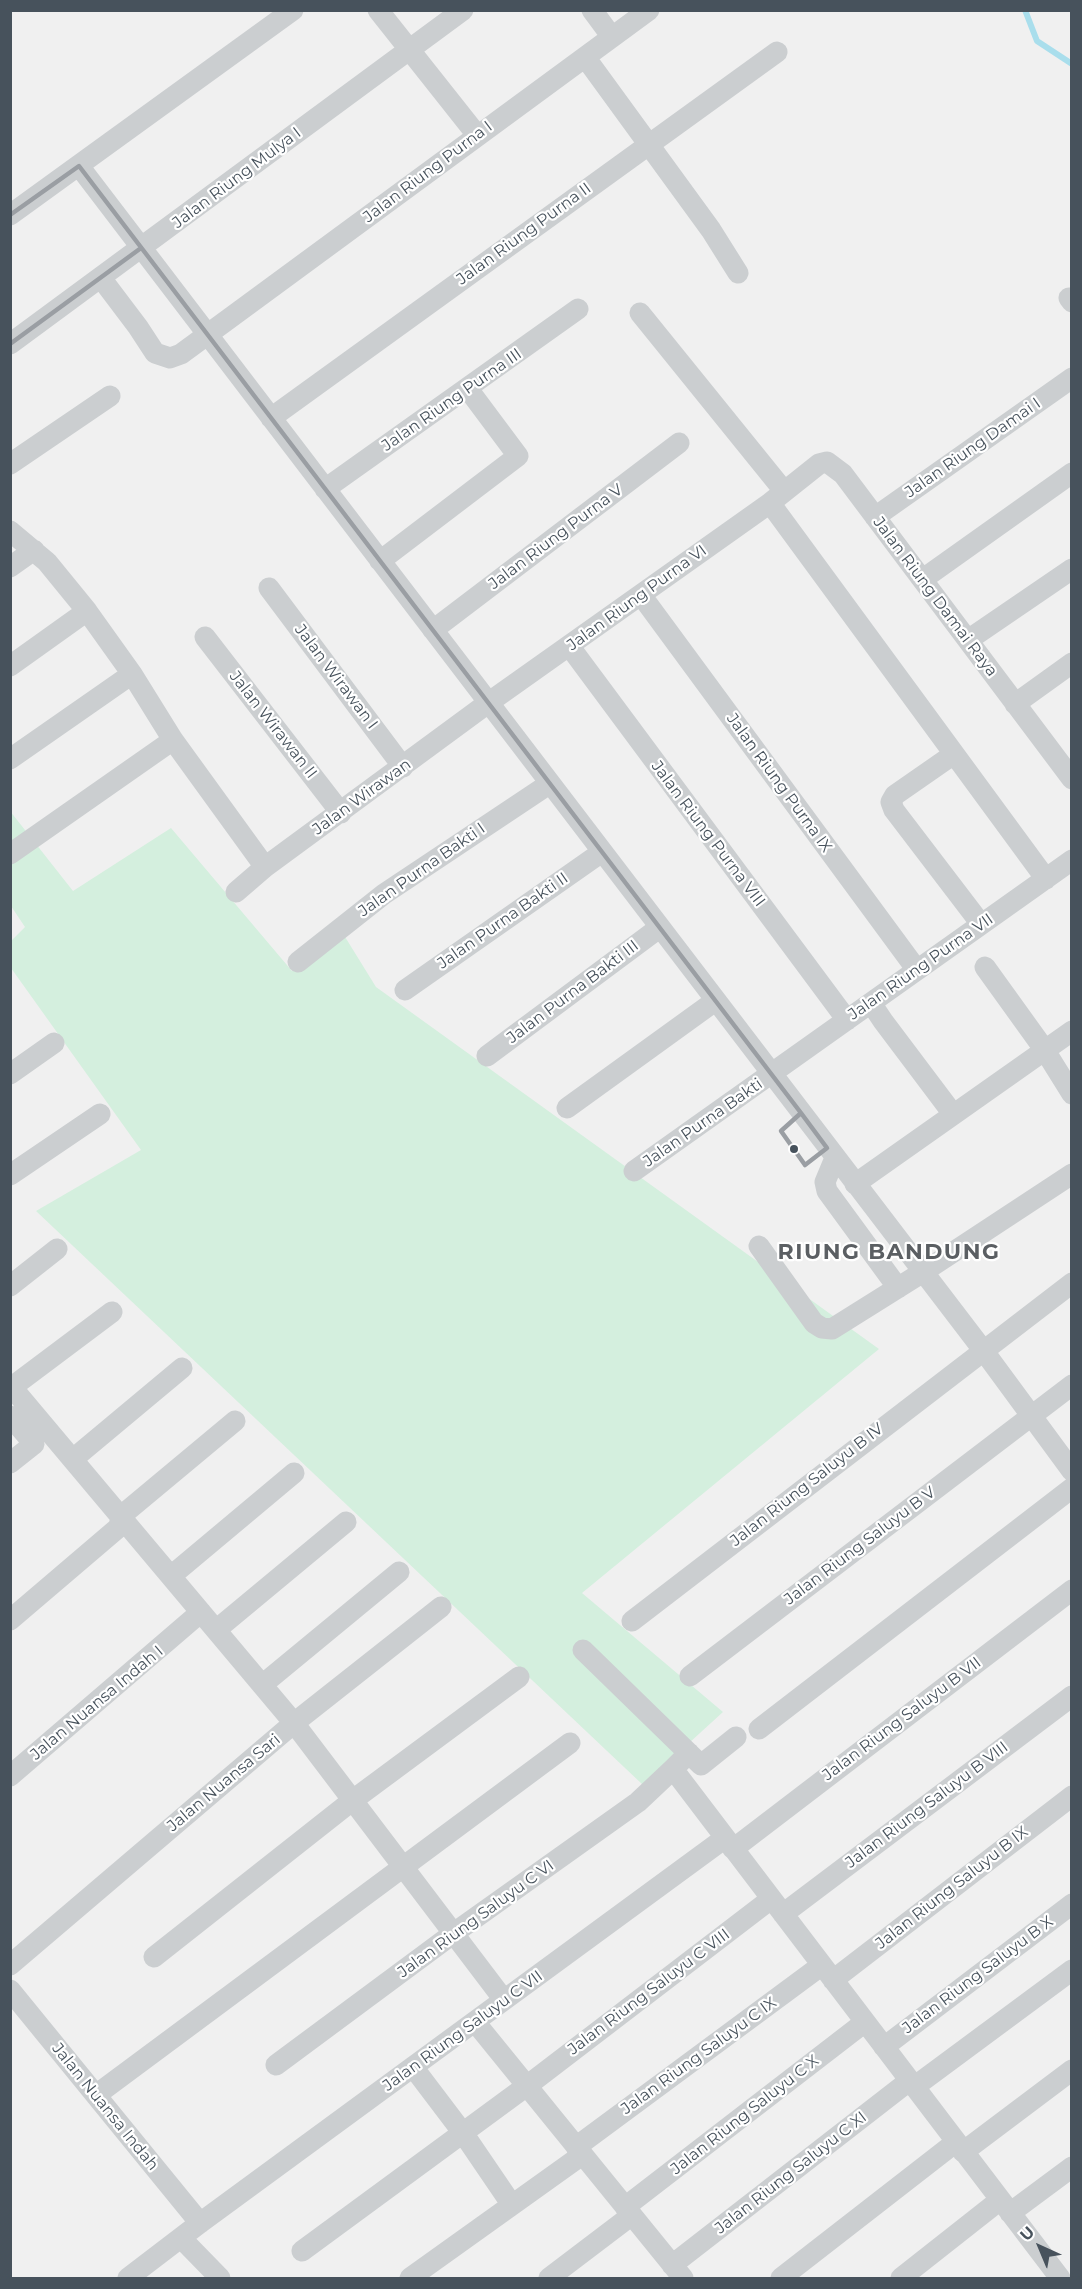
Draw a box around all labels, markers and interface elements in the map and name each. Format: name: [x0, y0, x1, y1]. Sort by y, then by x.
street label: Jalan Riung Purna I: [360, 117, 496, 227]
street label: Jalan Riung Mulya I: [169, 123, 305, 233]
street label: Jalan Riung Purna II: [453, 179, 595, 289]
street label: Jalan Riung Purna III: [378, 344, 526, 456]
street label: Jalan Riung Damai I: [901, 394, 1045, 502]
street label: Jalan Riung Purna V: [485, 480, 627, 594]
street label: Jalan Riung Damai Raya: [869, 513, 1001, 681]
street label: Jalan Riung Purna VI: [564, 541, 710, 655]
street label: Jalan Wirawan I: [290, 621, 382, 733]
street label: Jalan Wirawan II: [225, 668, 321, 782]
street label: Jalan Riung Purna IX: [722, 710, 836, 856]
street label: Jalan Wirawan: [309, 755, 415, 839]
street label: Jalan Riung Purna VIII: [647, 757, 769, 911]
street label: Jalan Purna Bakti I: [355, 819, 489, 921]
street label: Jalan Purna Bakti II: [434, 869, 572, 973]
street label: Jalan Riung Purna VII: [845, 910, 997, 1024]
street label: Jalan Purna Bakti III: [503, 936, 643, 1048]
street label: Jalan Purna Bakti: [640, 1075, 766, 1171]
unlabelled marker: [788, 1143, 800, 1155]
district label: RIUNG BANDUNG: [778, 1240, 1000, 1266]
street label: Jalan Riung Saluyu B IV: [727, 1419, 887, 1551]
street label: Jalan Riung Saluyu B V: [781, 1483, 939, 1609]
street label: Jalan Nuansa Indah I: [27, 1642, 167, 1764]
street label: Jalan Riung Saluyu B VII: [819, 1653, 985, 1785]
street label: Jalan Nuansa Sari: [164, 1730, 284, 1836]
street label: Jalan Riung Saluyu B VIII: [842, 1738, 1012, 1872]
street label: Jalan Riung Saluyu B IX: [872, 1823, 1032, 1953]
street label: Jalan Riung Saluyu C VI: [394, 1856, 558, 1982]
street label: Jalan Riung Saluyu B X: [899, 1912, 1057, 2038]
street label: Jalan Riung Saluyu C VIII: [564, 1925, 734, 2059]
street label: Jalan Riung Saluyu C VII: [379, 1967, 547, 2095]
street label: Jalan Riung Saluyu C IX: [618, 1993, 780, 2119]
street label: Jalan Nuansa Indah: [48, 2039, 162, 2175]
street label: Jalan Riung Saluyu C X: [667, 2051, 823, 2179]
street label: Jalan Riung Saluyu C XI: [711, 2108, 871, 2238]
north arrow: [1010, 2217, 1070, 2277]
text: U: [1016, 2222, 1038, 2245]

